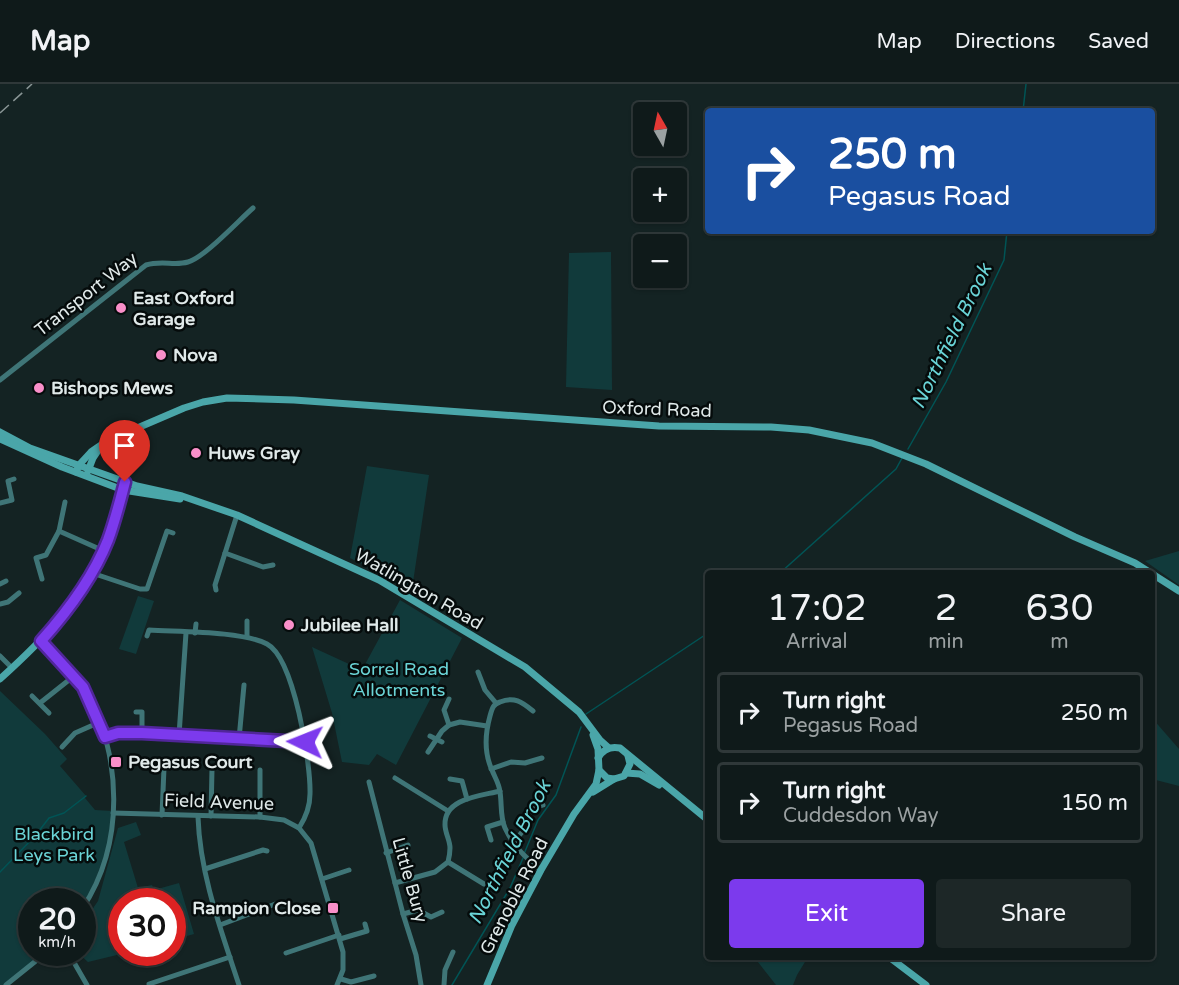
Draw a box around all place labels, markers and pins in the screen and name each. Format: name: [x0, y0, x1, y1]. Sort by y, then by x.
place label: East Oxford Garage: [133, 287, 234, 330]
marker: East Oxford Garage: [114, 301, 128, 315]
place label: Nova: [173, 344, 218, 366]
marker: Nova: [154, 348, 168, 362]
place label: Bishops Mews: [51, 377, 174, 399]
marker: Bishops Mews: [32, 381, 46, 395]
pin: [99, 420, 150, 482]
place label: Huws Gray: [208, 442, 300, 464]
marker: Huws Gray: [189, 446, 203, 460]
place label: Jubilee Hall: [300, 614, 398, 636]
marker: Jubilee Hall: [282, 618, 296, 632]
place label: Pegasus Court: [128, 751, 252, 773]
marker: Pegasus Court: [109, 755, 123, 769]
place label: Rampion Close: [192, 897, 321, 919]
marker: Rampion Close: [326, 901, 340, 915]

